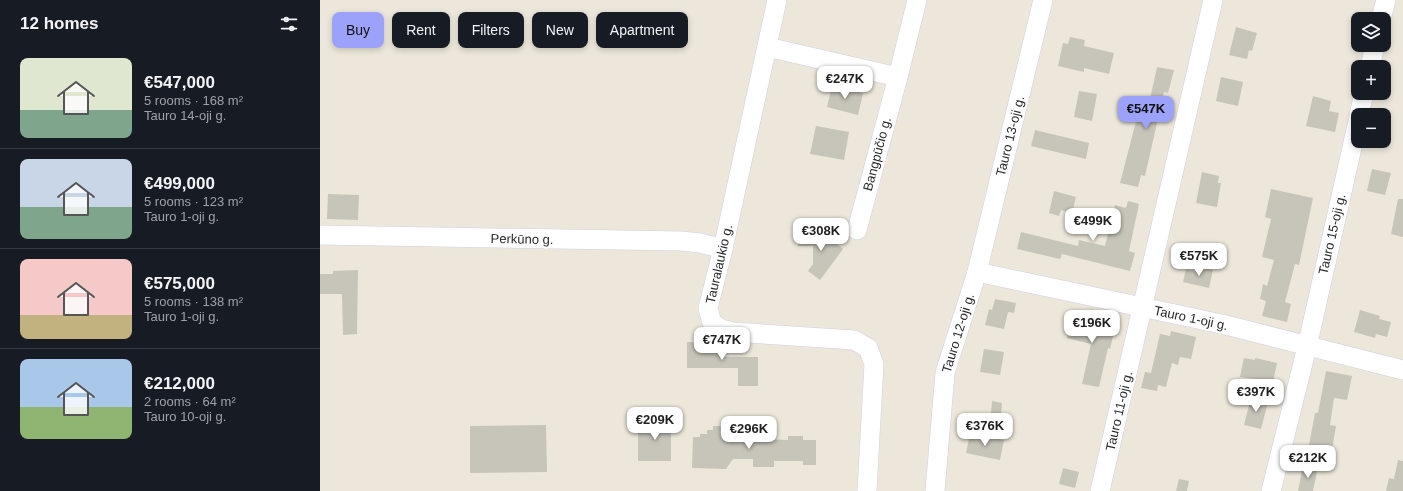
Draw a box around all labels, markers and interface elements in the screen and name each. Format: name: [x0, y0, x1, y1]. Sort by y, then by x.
chip: Buy: [332, 12, 384, 48]
chip: Rent: [392, 12, 450, 48]
chip: Filters: [458, 12, 524, 48]
chip: New: [532, 12, 588, 48]
chip: Apartment: [596, 12, 688, 48]
map controls: [1351, 12, 1391, 148]
button: layers: [1351, 12, 1391, 52]
icon: filters: [278, 13, 300, 35]
text: 12 homes: [20, 14, 98, 33]
button: +: [1351, 60, 1391, 100]
pin: €247K: [817, 66, 873, 100]
text: €247K: [826, 71, 864, 86]
text: €547,000: [144, 73, 215, 92]
icon: home: [52, 74, 100, 122]
text: 5 rooms · 168 m²: [144, 93, 243, 108]
street label: Tauro 13-oji g.: [993, 94, 1027, 178]
pin: €547K: [1118, 96, 1174, 130]
text: €547K: [1127, 101, 1165, 116]
text: Tauro 14-oji g.: [144, 108, 226, 123]
button: −: [1351, 108, 1391, 148]
street label: Bangpūčio g.: [860, 115, 894, 193]
text: €499,000: [144, 174, 215, 193]
icon: home: [52, 175, 100, 223]
street label: Tauro 15-oji g.: [1315, 192, 1349, 276]
text: 5 rooms · 123 m²: [144, 194, 243, 209]
pin: €499K: [1065, 208, 1121, 242]
text: Tauro 1-oji g.: [144, 209, 219, 224]
text: €499K: [1074, 213, 1112, 228]
pin: €308K: [793, 218, 849, 252]
street label: Tauralaukio g.: [703, 223, 735, 305]
text: €308K: [802, 223, 840, 238]
street label: Perkūno g.: [490, 231, 554, 247]
pin: €575K: [1171, 243, 1227, 277]
text: €575K: [1180, 248, 1218, 263]
text: €575,000: [144, 274, 215, 293]
icon: home: [52, 275, 100, 323]
street label: Tauro 12-oji g.: [939, 291, 977, 375]
text: 5 rooms · 138 m²: [144, 294, 243, 309]
street label: Tauro 1-oji g.: [1153, 303, 1229, 333]
text: Tauro 1-oji g.: [144, 309, 219, 324]
pin: €196K: [1064, 310, 1120, 344]
text: €196K: [1073, 315, 1111, 330]
pin: €747K: [694, 327, 750, 361]
text: €747K: [703, 332, 741, 347]
street label: Tauro 11-oji g.: [1103, 370, 1135, 452]
text: €212,000: [144, 374, 215, 393]
icon: home: [52, 375, 100, 423]
pin: €397K: [1228, 379, 1284, 413]
text: €397K: [1237, 384, 1275, 399]
text: 2 rooms · 64 m²: [144, 394, 236, 409]
pin: €209K: [627, 407, 683, 441]
text: Tauro 10-oji g.: [144, 409, 226, 424]
text: €209K: [636, 412, 674, 427]
pin: €376K: [957, 413, 1013, 447]
pin: €296K: [721, 416, 777, 450]
text: €376K: [966, 418, 1004, 433]
text: €296K: [730, 421, 768, 436]
pin: €212K: [1280, 445, 1336, 479]
text: €212K: [1289, 450, 1327, 465]

